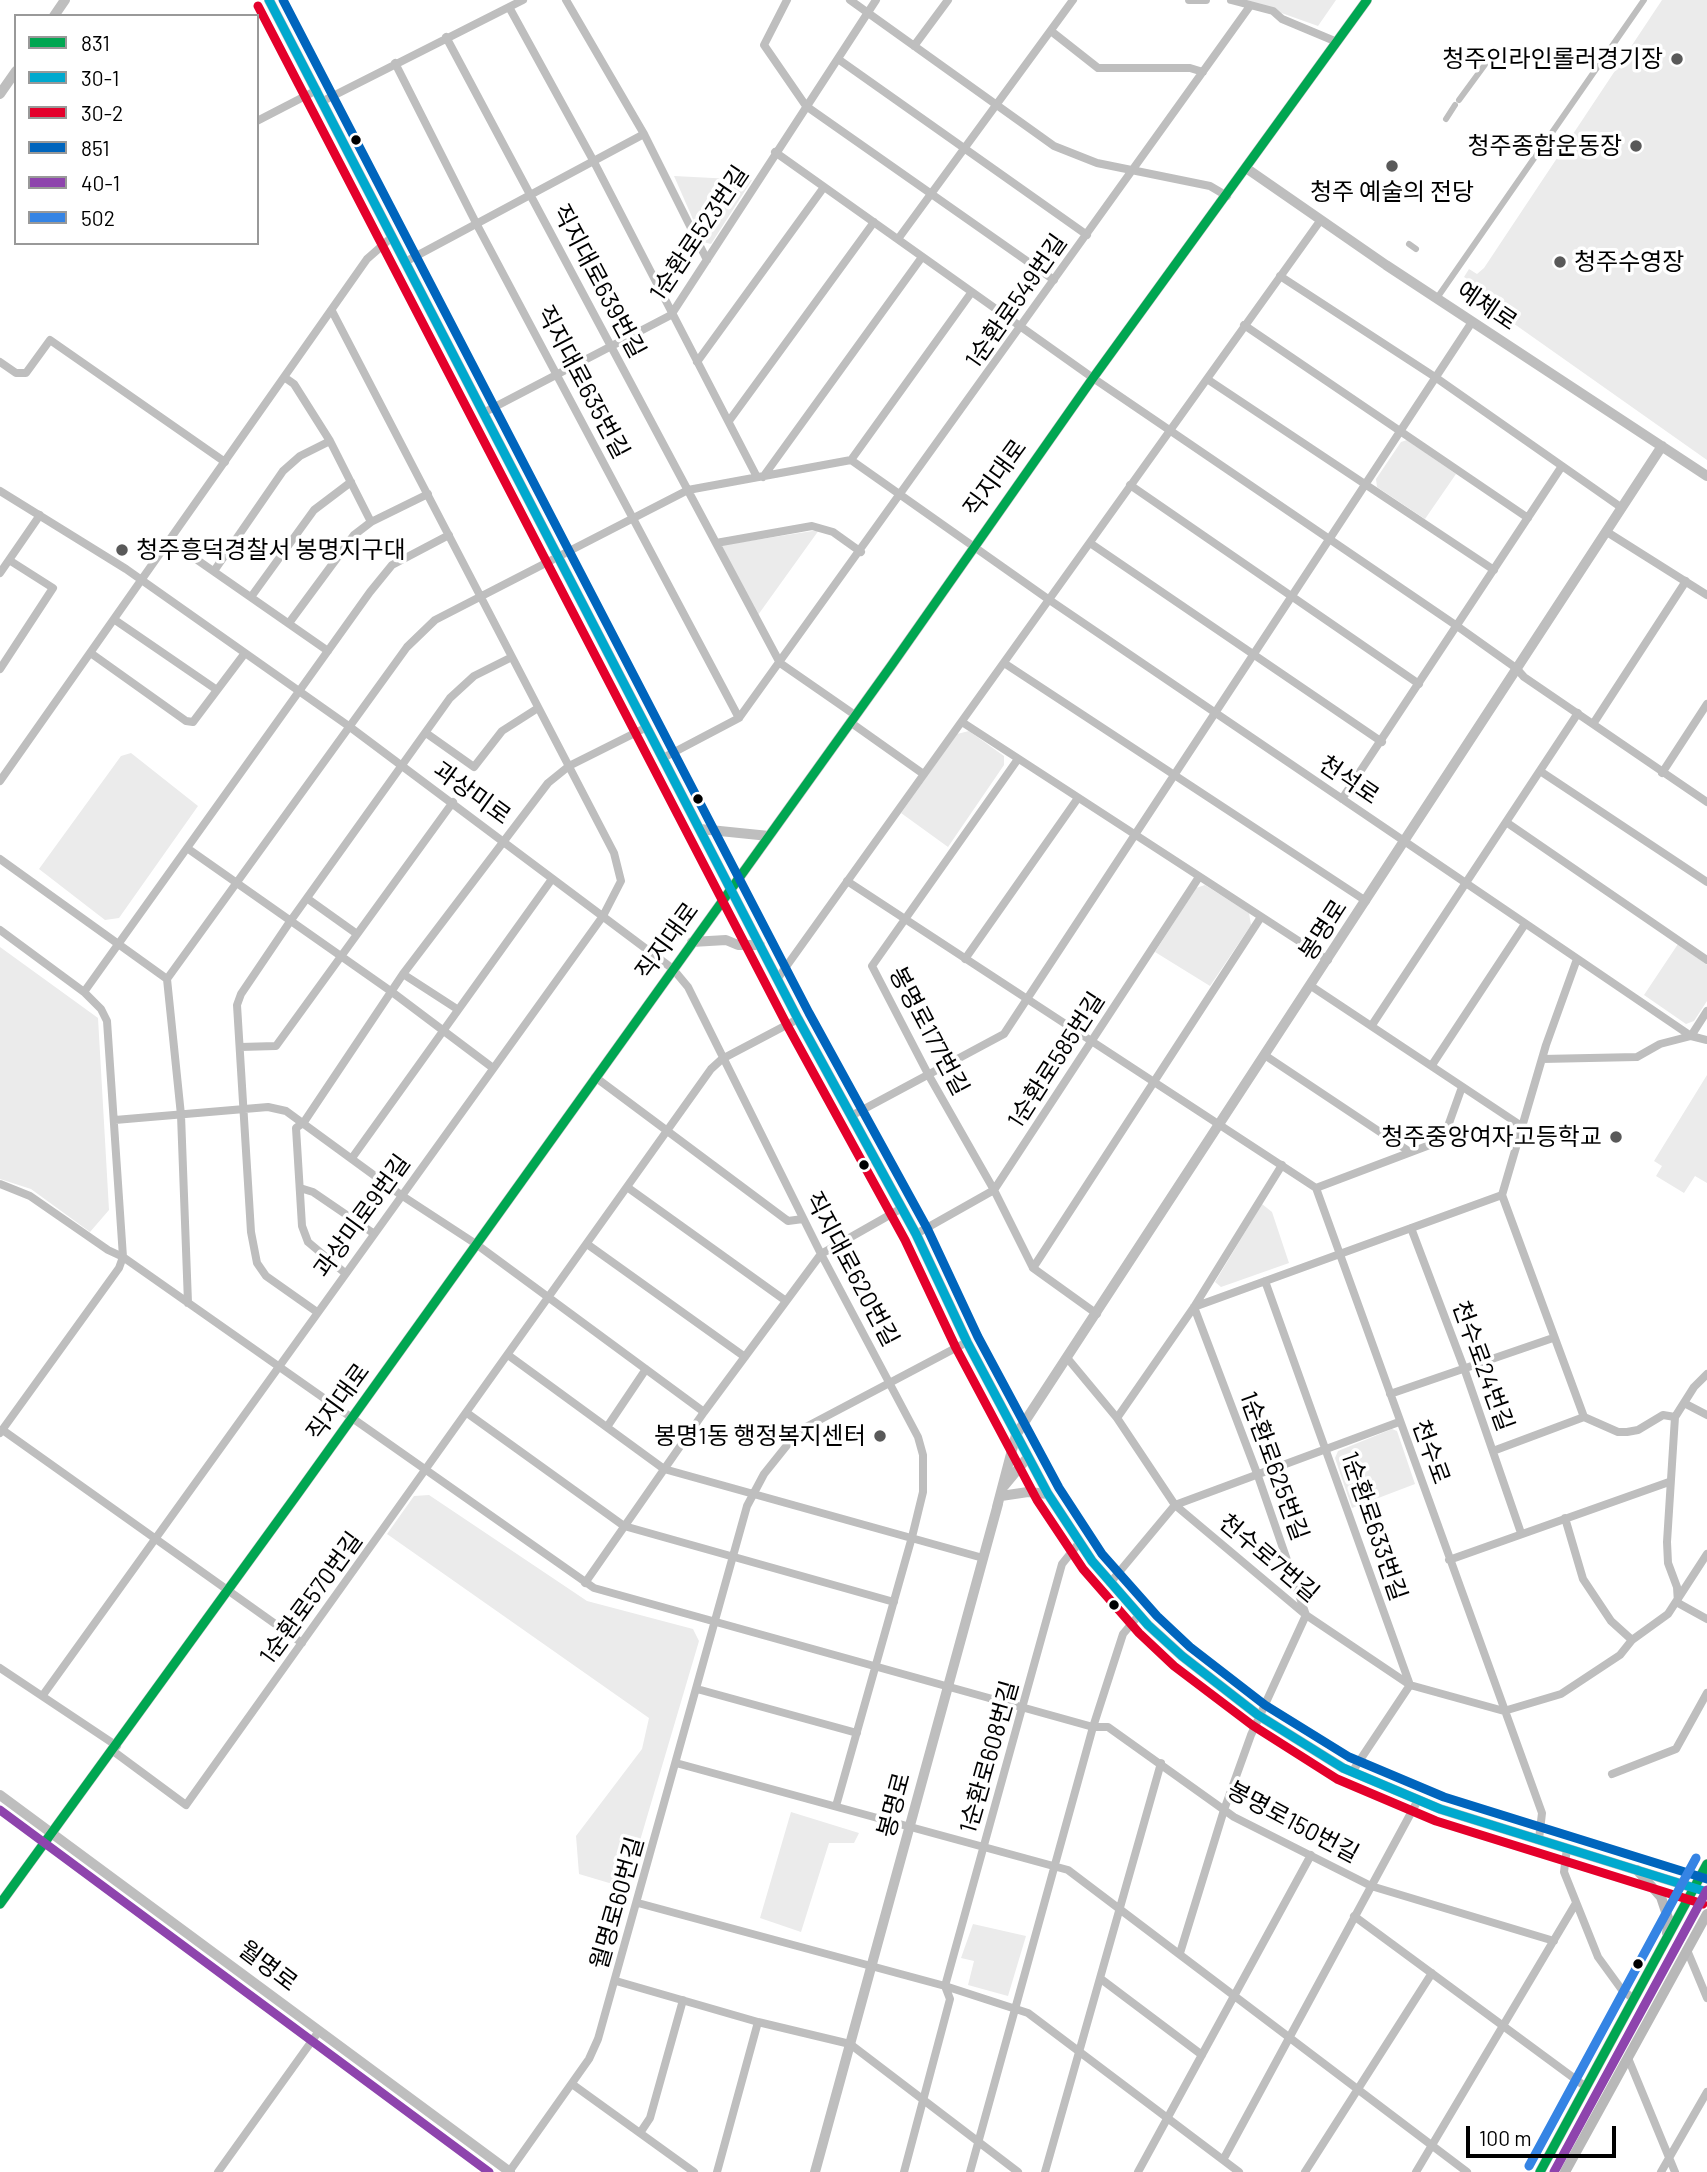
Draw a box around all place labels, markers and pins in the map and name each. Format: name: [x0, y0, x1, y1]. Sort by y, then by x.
place label: 청주인라인롤러경기장: [1442, 45, 1663, 73]
marker: 청주인라인롤러경기장: [1669, 51, 1685, 67]
place label: 청주종합운동장: [1467, 132, 1622, 160]
unlabelled marker: [349, 133, 363, 147]
marker: 청주종합운동장: [1628, 138, 1644, 154]
marker: 청주 예술의 전당: [1384, 158, 1400, 174]
place label: 청주 예술의 전당: [1310, 178, 1474, 206]
place label: 청주수영장: [1574, 248, 1684, 276]
marker: 청주수영장: [1552, 254, 1568, 270]
place label: 청주흥덕경찰서 봉명지구대: [136, 536, 406, 564]
marker: 청주흥덕경찰서 봉명지구대: [114, 542, 130, 558]
unlabelled marker: [691, 792, 705, 806]
place label: 청주중앙여자고등학교: [1381, 1123, 1602, 1151]
marker: 청주중앙여자고등학교: [1608, 1129, 1624, 1145]
unlabelled marker: [857, 1158, 871, 1172]
place label: 봉명1동 행정복지센터: [654, 1422, 866, 1450]
marker: 봉명1동 행정복지센터: [872, 1428, 888, 1444]
unlabelled marker: [1107, 1598, 1121, 1612]
unlabelled marker: [1631, 1957, 1645, 1971]

